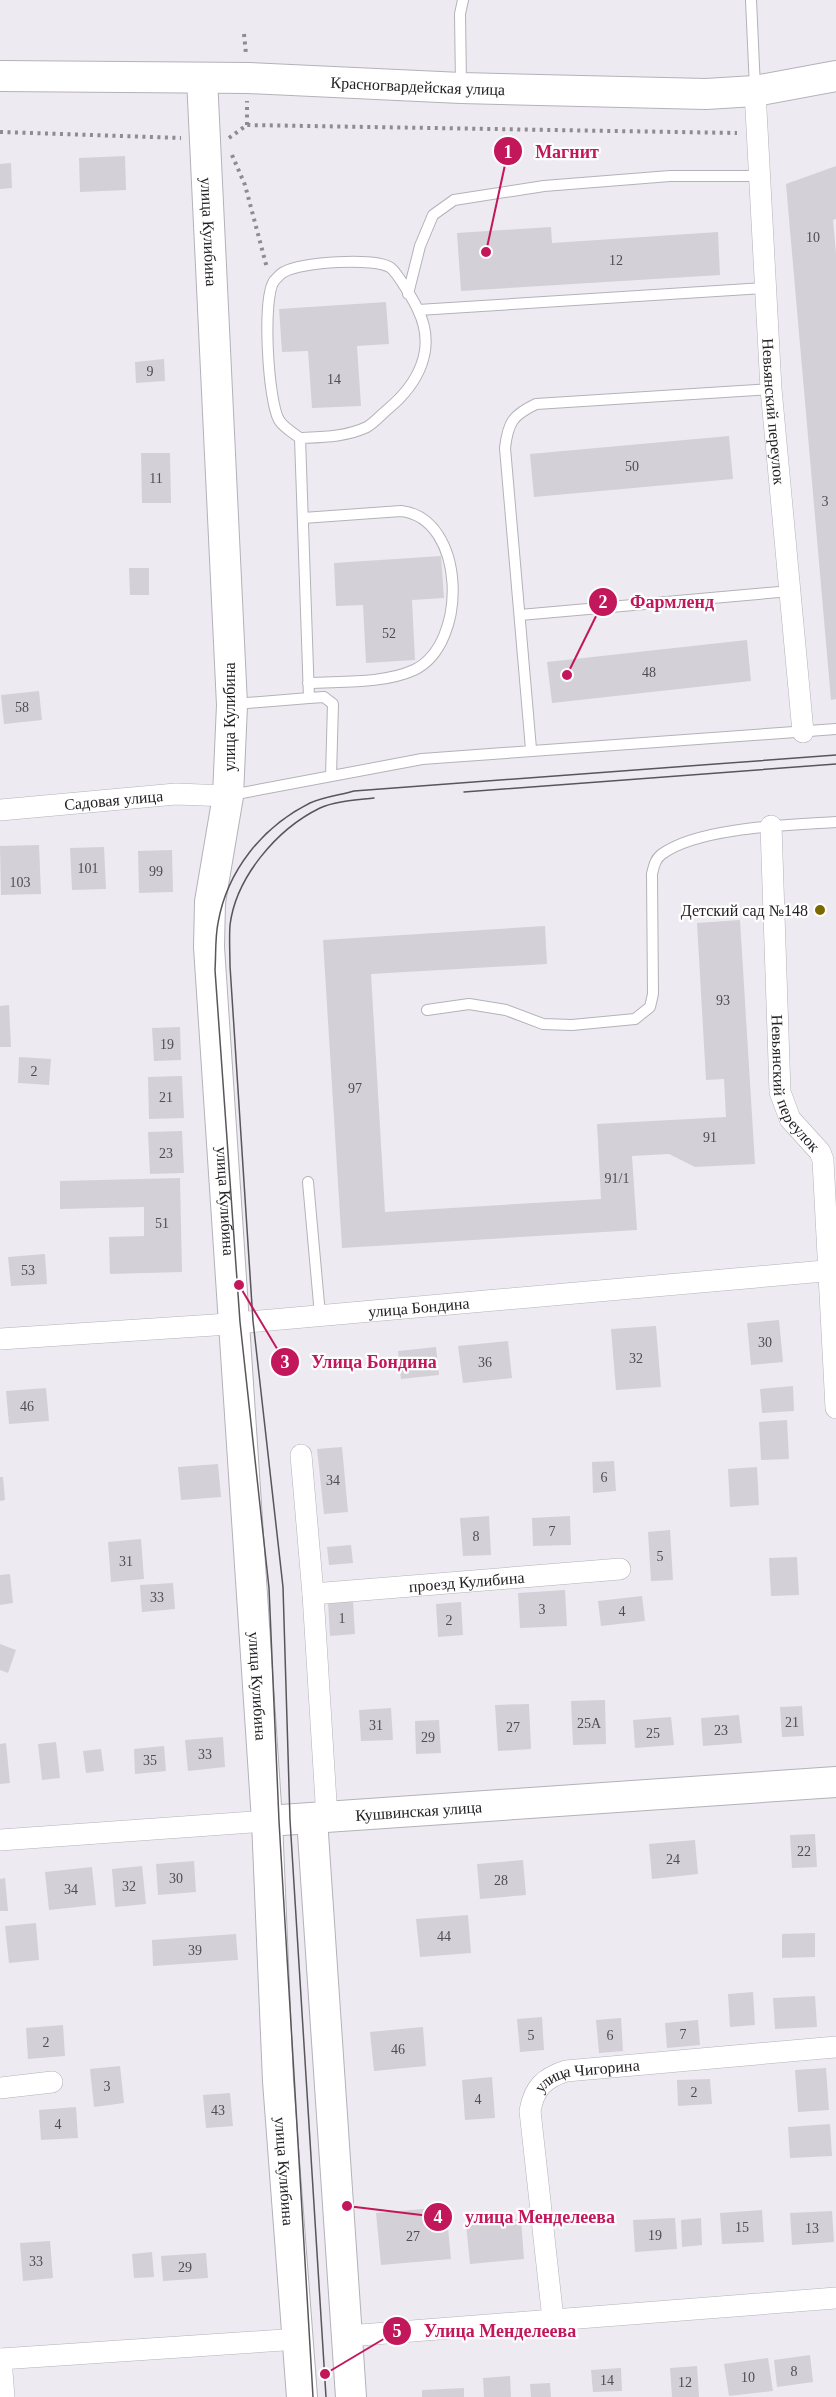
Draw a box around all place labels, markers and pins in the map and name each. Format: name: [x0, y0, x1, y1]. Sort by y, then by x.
callout: Магнит: [493, 133, 611, 169]
callout: Фармленд: [588, 584, 726, 620]
place label: Детский сад №148: [681, 902, 808, 920]
marker: Детский сад №148: [813, 903, 827, 917]
callout: Улица Бондина: [270, 1344, 449, 1380]
callout: улица Менделеева: [423, 2199, 627, 2235]
callout: Улица Менделеева: [382, 2313, 589, 2349]

